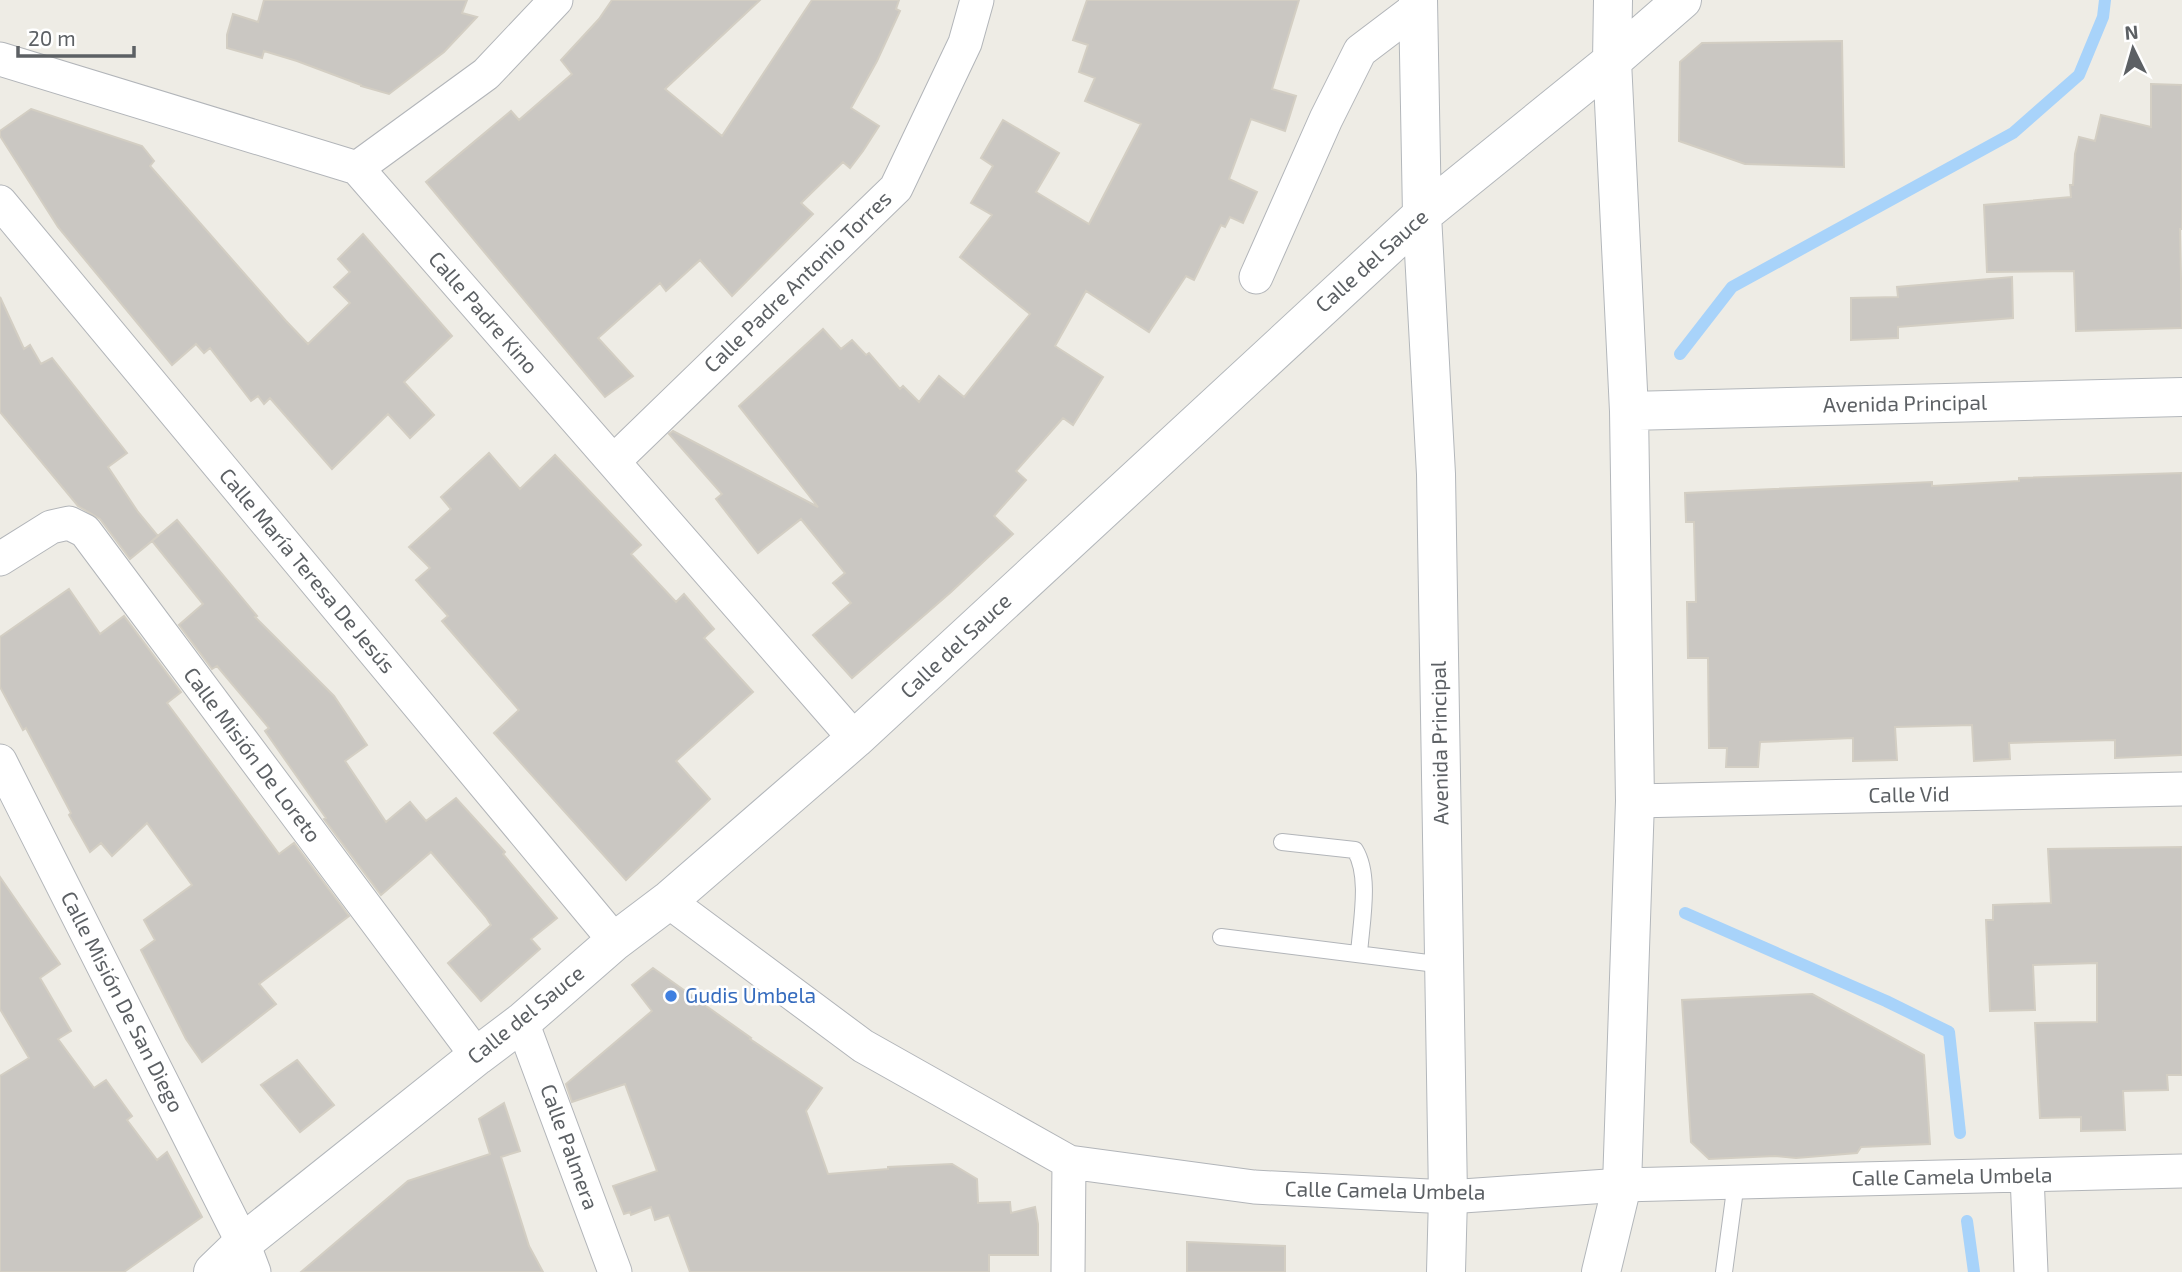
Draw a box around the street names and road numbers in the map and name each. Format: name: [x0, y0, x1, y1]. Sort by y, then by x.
street label: Calle Padre Antonio Torres: [698, 185, 896, 377]
street label: Calle del Sauce: [1310, 203, 1432, 317]
street label: Calle Padre Kino: [424, 246, 544, 378]
street label: Avenida Principal: [1823, 389, 1988, 416]
street label: Calle María Teresa De Jesús: [215, 462, 401, 678]
street label: Calle del Sauce: [894, 587, 1016, 703]
street label: Avenida Principal: [1425, 660, 1452, 825]
street label: Calle Misión De Loreto: [179, 662, 327, 846]
street label: Calle Vid: [1868, 780, 1950, 807]
street label: Calle Misión De San Diego: [57, 887, 190, 1116]
street label: Calle del Sauce: [462, 959, 588, 1068]
street label: Calle Palmera: [536, 1080, 605, 1213]
street label: Calle Camela Umbela: [1851, 1161, 2053, 1190]
street label: Calle Camela Umbela: [1284, 1175, 1486, 1204]

